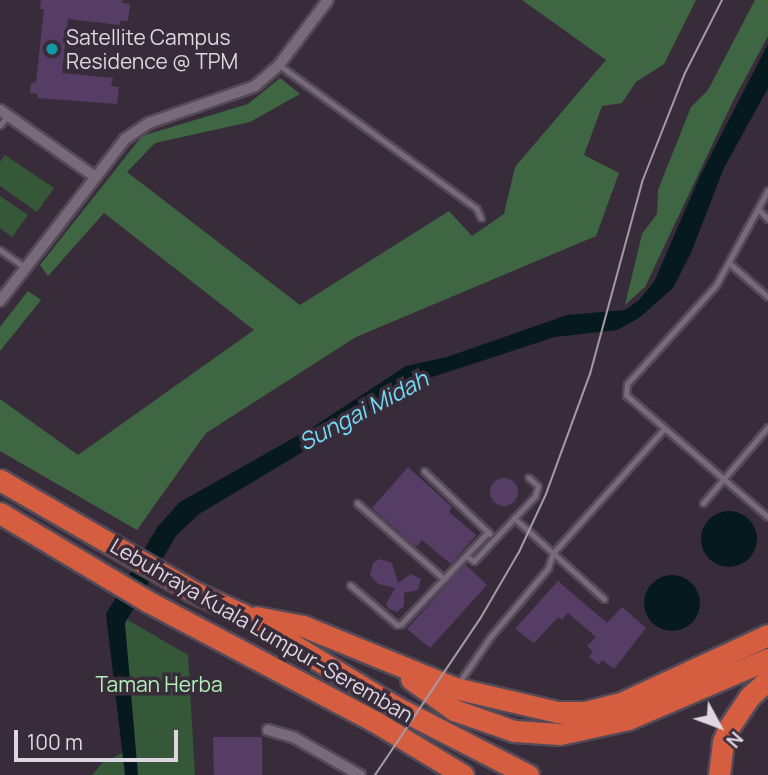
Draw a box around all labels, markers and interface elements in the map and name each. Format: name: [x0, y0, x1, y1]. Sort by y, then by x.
place label: Satellite Campus Residence @ TPM: [66, 24, 238, 74]
marker: Satellite Campus Residence @ TPM: [44, 41, 60, 57]
water label: Sungai Midah: [294, 364, 432, 456]
street label: Lebuhraya Kuala Lumpur–Seremban: [106, 533, 418, 727]
park label: Taman Herba: [95, 671, 223, 697]
north arrow: [684, 691, 754, 761]
scale bar: [18, 716, 182, 760]
text: N: [721, 726, 749, 753]
text: 100 m: [27, 728, 83, 756]

